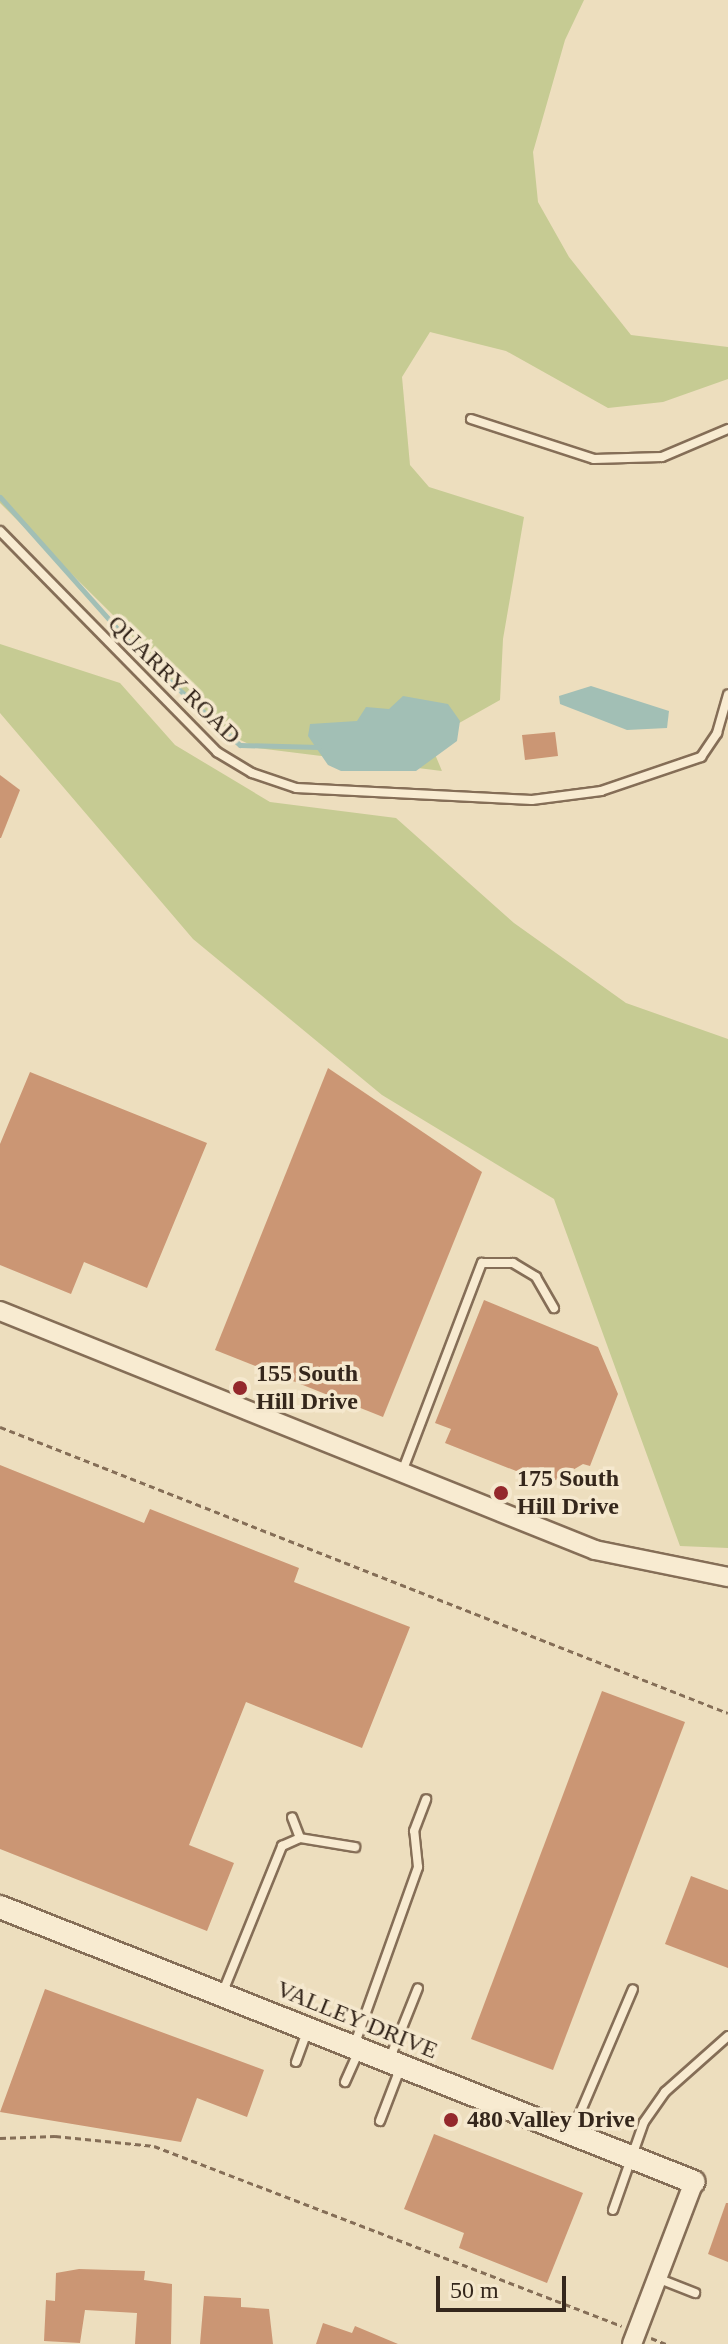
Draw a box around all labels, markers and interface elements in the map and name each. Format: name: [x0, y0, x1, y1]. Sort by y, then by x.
street label: QUARRY ROAD: [101, 609, 247, 751]
place label: 155 South Hill Drive: [256, 1360, 358, 1416]
marker: 155 South Hill Drive: [231, 1379, 249, 1397]
place label: 175 South Hill Drive: [517, 1465, 619, 1521]
marker: 175 South Hill Drive: [492, 1484, 510, 1502]
street label: VALLEY DRIVE: [272, 1974, 442, 2066]
place label: 480 Valley Drive: [467, 2106, 635, 2134]
marker: 480 Valley Drive: [442, 2111, 460, 2129]
scale bar: [440, 2260, 570, 2310]
text: 50 m: [450, 2277, 499, 2303]

